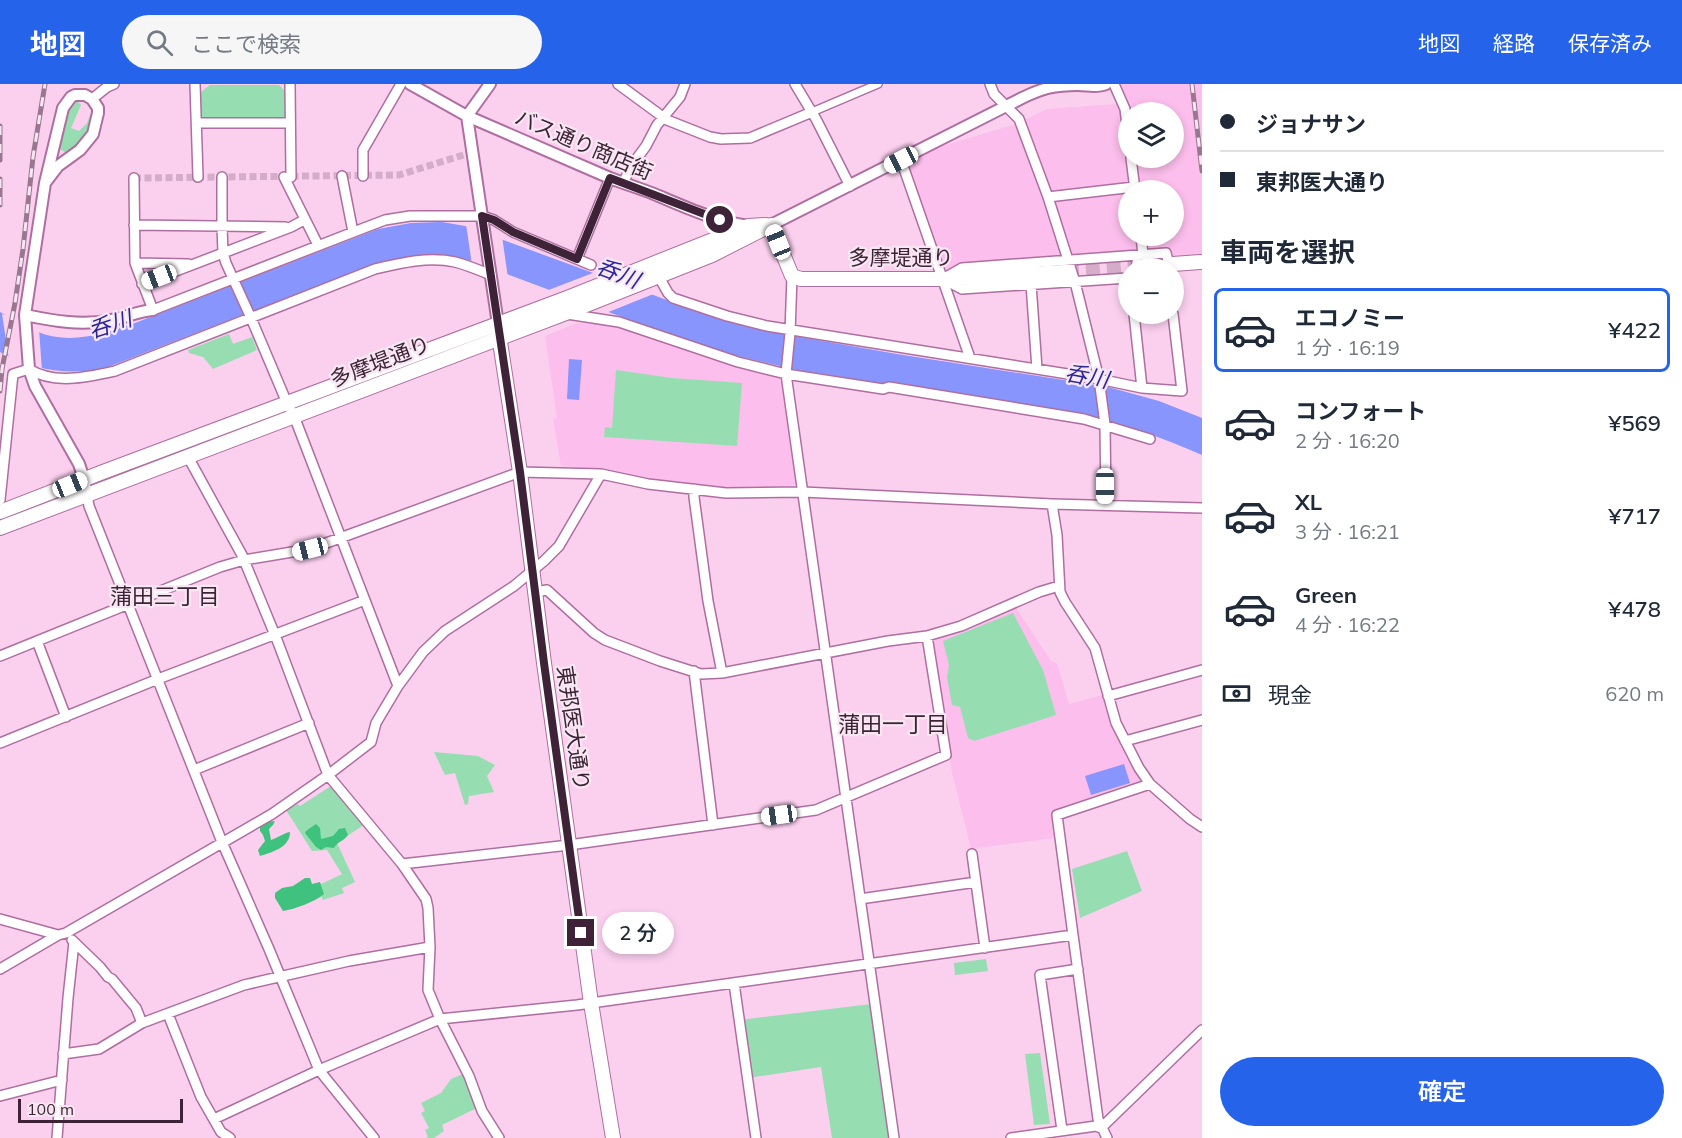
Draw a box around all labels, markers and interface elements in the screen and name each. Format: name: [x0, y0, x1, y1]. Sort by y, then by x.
search box: [122, 15, 542, 69]
text: 地図: [30, 26, 86, 61]
icon: search: [143, 26, 176, 59]
text: ここで検索: [191, 30, 301, 58]
text: 地図: [1418, 30, 1460, 56]
text: 経路: [1493, 30, 1535, 56]
text: 保存済み: [1568, 30, 1652, 56]
map controls: [1118, 102, 1184, 324]
button: layers: [1118, 102, 1184, 168]
street label: バス通り商店街: [511, 103, 657, 185]
text: ジョナサン: [1256, 110, 1366, 138]
car: [881, 144, 921, 176]
text: 東邦医大通り: [1256, 168, 1388, 196]
button: +: [1118, 180, 1184, 246]
route start: [706, 206, 733, 233]
car: [763, 222, 793, 262]
text: 車両を選択: [1220, 235, 1355, 269]
street label: 多摩堤通り: [849, 244, 954, 270]
water label: 呑川: [592, 252, 645, 295]
button: −: [1118, 258, 1184, 324]
car: [139, 262, 179, 292]
water label: 呑川: [85, 303, 137, 344]
icon: car: [1223, 303, 1277, 357]
text: エコノミー: [1295, 304, 1405, 332]
text: ¥422: [1608, 316, 1661, 344]
street label: 多摩堤通り: [326, 330, 434, 392]
text: 1 分 · 16:19: [1295, 335, 1400, 360]
water label: 呑川: [1063, 358, 1113, 394]
icon: car: [1223, 396, 1277, 450]
text: コンフォート: [1295, 397, 1426, 425]
text: ¥569: [1608, 409, 1661, 437]
text: 2 分 · 16:20: [1295, 428, 1400, 453]
car: [1096, 468, 1114, 504]
car: [50, 470, 90, 500]
text: XL: [1295, 488, 1322, 516]
icon: car: [1223, 489, 1277, 543]
text: ¥717: [1608, 502, 1661, 530]
text: 3 分 · 16:21: [1295, 519, 1400, 544]
car: [290, 536, 330, 562]
text: Green: [1295, 581, 1357, 609]
district label: 蒲田三丁目: [110, 582, 220, 610]
icon: car: [1223, 582, 1277, 636]
text: ¥478: [1608, 595, 1661, 623]
text: 4 分 · 16:22: [1295, 612, 1400, 637]
street label: 東邦医大通り: [552, 664, 596, 792]
icon: cash: [1220, 677, 1253, 710]
text: 現金: [1268, 681, 1312, 709]
text: 620 m: [1605, 681, 1664, 706]
district label: 蒲田一丁目: [838, 710, 948, 738]
car: [760, 804, 798, 826]
callout: 2 分: [602, 912, 674, 954]
route end: [567, 919, 594, 946]
text: 2 分: [619, 920, 657, 945]
button: 確定: [1220, 1057, 1664, 1126]
scale bar: [18, 1096, 183, 1124]
text: 100 m: [27, 1099, 74, 1119]

